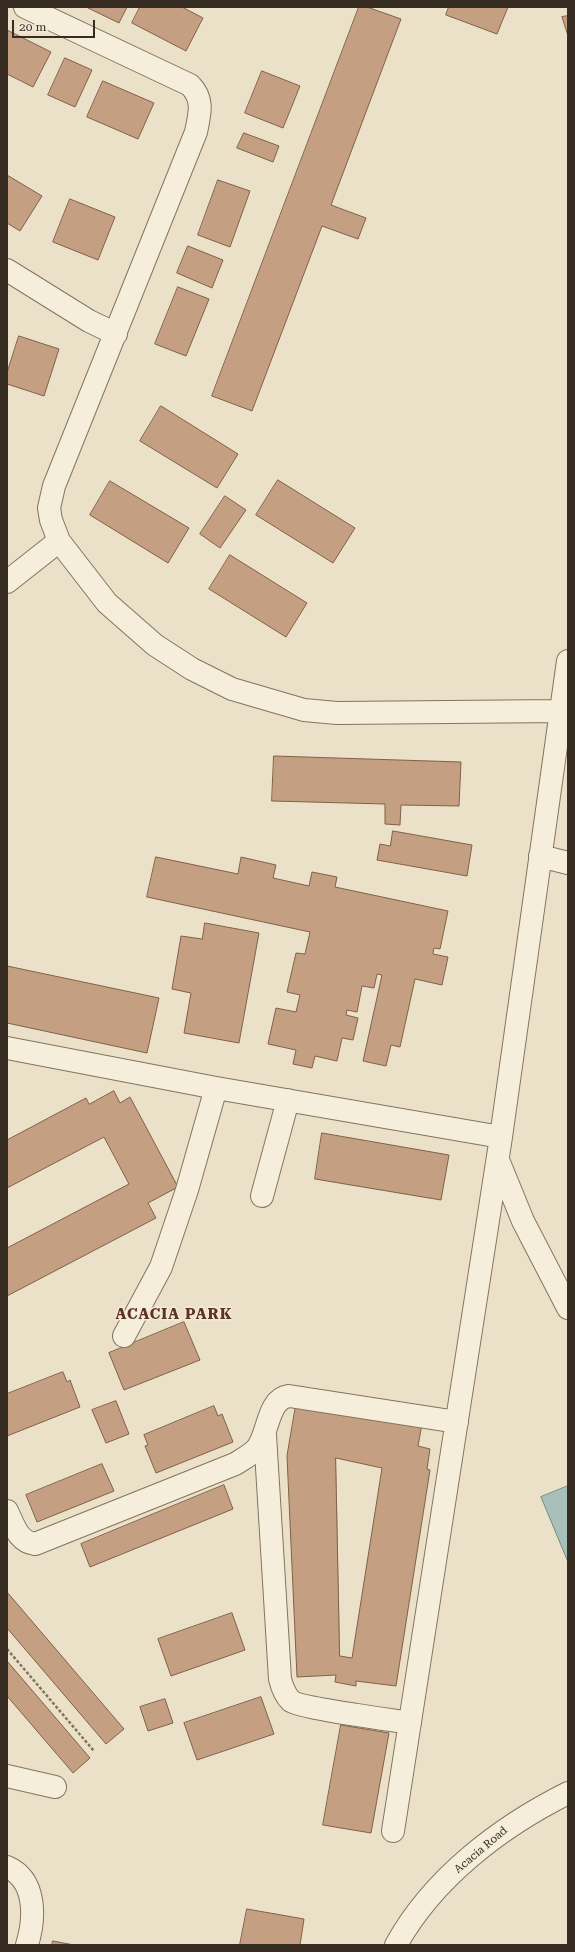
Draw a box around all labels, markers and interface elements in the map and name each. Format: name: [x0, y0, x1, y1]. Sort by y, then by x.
scale bar: [14, 12, 97, 38]
text: 20 m: [19, 20, 46, 34]
district label: ACACIA PARK: [116, 1306, 232, 1324]
street label: Acacia Road: [452, 1824, 510, 1876]

